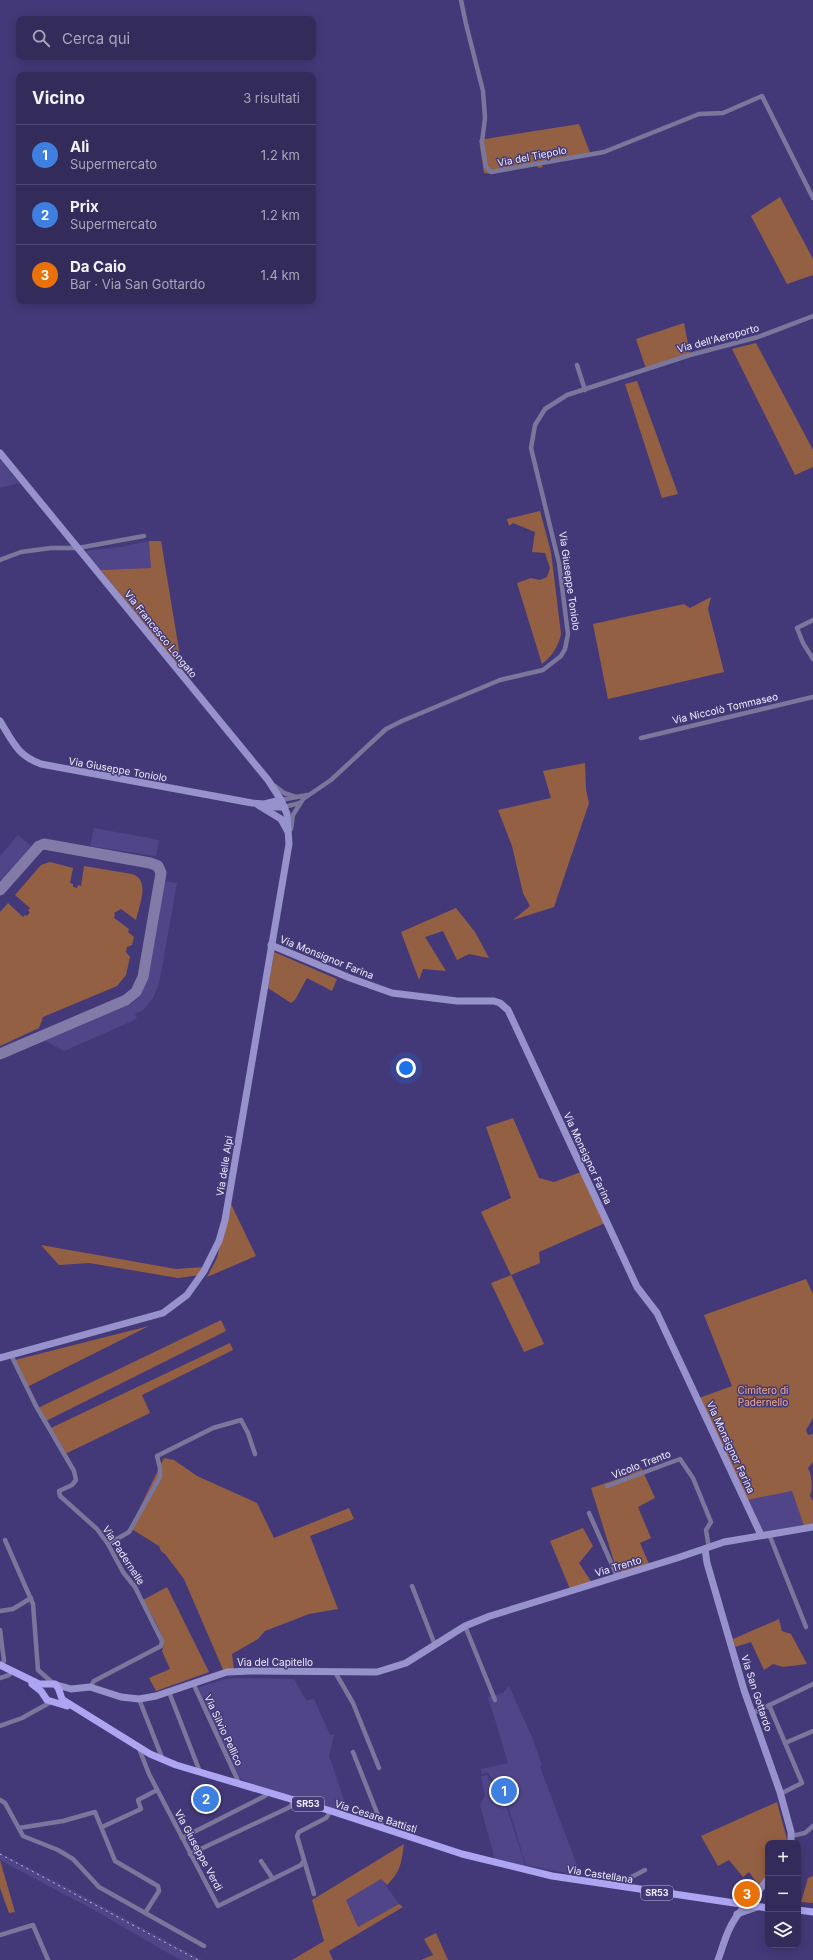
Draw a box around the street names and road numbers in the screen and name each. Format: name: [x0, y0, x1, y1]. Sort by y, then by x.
street label: Via del Tiepolo: [496, 143, 568, 169]
street label: Via dell'Aeroporto: [676, 321, 760, 355]
street label: Via Giuseppe Toniolo: [557, 531, 583, 631]
street label: Via Francesco Longato: [122, 588, 200, 680]
street label: Via Niccolò Tommaseo: [671, 690, 779, 726]
street label: Via Giuseppe Toniolo: [68, 754, 168, 784]
street label: Via Monsignor Farina: [278, 933, 376, 981]
street label: Via Monsignor Farina: [561, 1110, 615, 1206]
street label: Via delle Alpi: [213, 1135, 235, 1197]
street label: Via Monsignor Farina: [704, 1399, 758, 1495]
street label: Vicolo Trento: [610, 1447, 672, 1481]
street label: Via Padernelle: [100, 1523, 148, 1587]
street label: Via Trento: [593, 1553, 643, 1579]
street label: Via San Gottardo: [739, 1653, 775, 1733]
street label: Via del Capitello: [237, 1656, 313, 1668]
street label: Via Silvio Pellico: [202, 1693, 246, 1767]
road number: SR53: [292, 1797, 324, 1811]
street label: Via Cesare Battisti: [333, 1797, 419, 1835]
street label: Via Giuseppe Verdi: [173, 1807, 225, 1893]
street label: Via Castellana: [566, 1863, 634, 1885]
road number: SR53: [641, 1886, 673, 1900]

